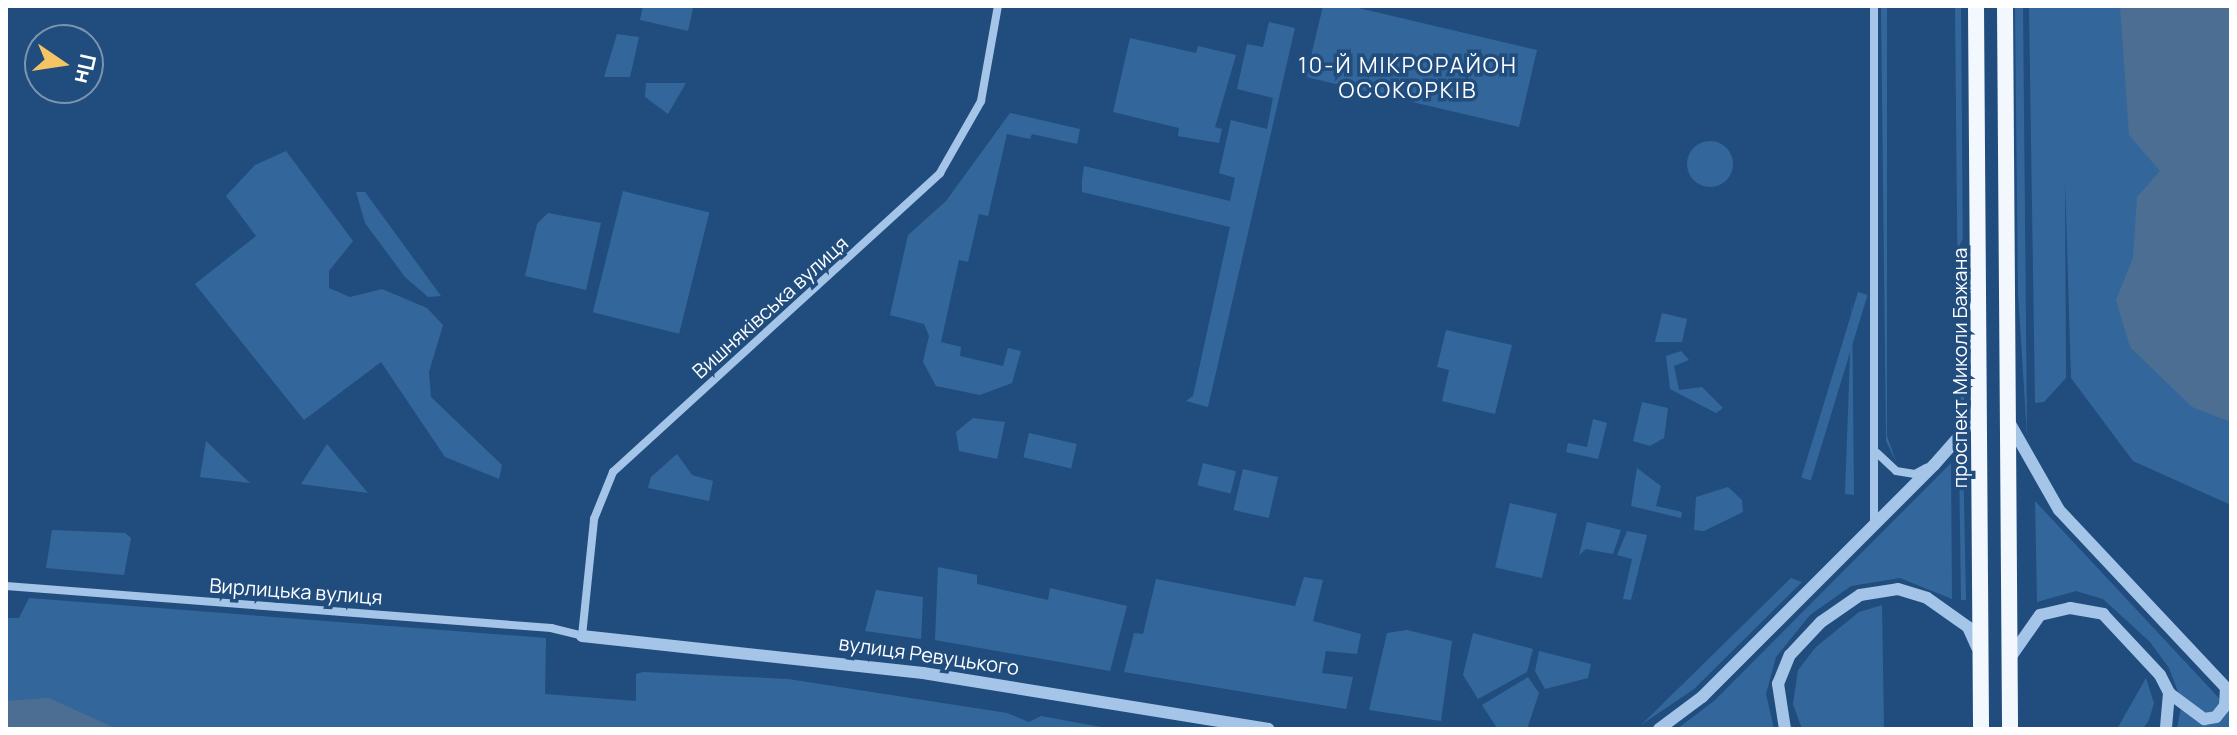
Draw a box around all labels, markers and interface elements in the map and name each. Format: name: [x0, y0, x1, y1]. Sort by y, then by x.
north arrow: [24, 24, 104, 104]
text: Пн: [67, 51, 103, 87]
district label: 10-Й МІКРОРАЙОН ОСОКОРКІВ: [1298, 52, 1518, 104]
street label: Вишняківська вулиця: [687, 231, 853, 383]
street label: проспект Миколи Бажана: [1947, 248, 1971, 488]
street label: Вирлицька вулиця: [209, 573, 383, 609]
street label: вулиця Ревуцького: [837, 630, 1021, 680]

